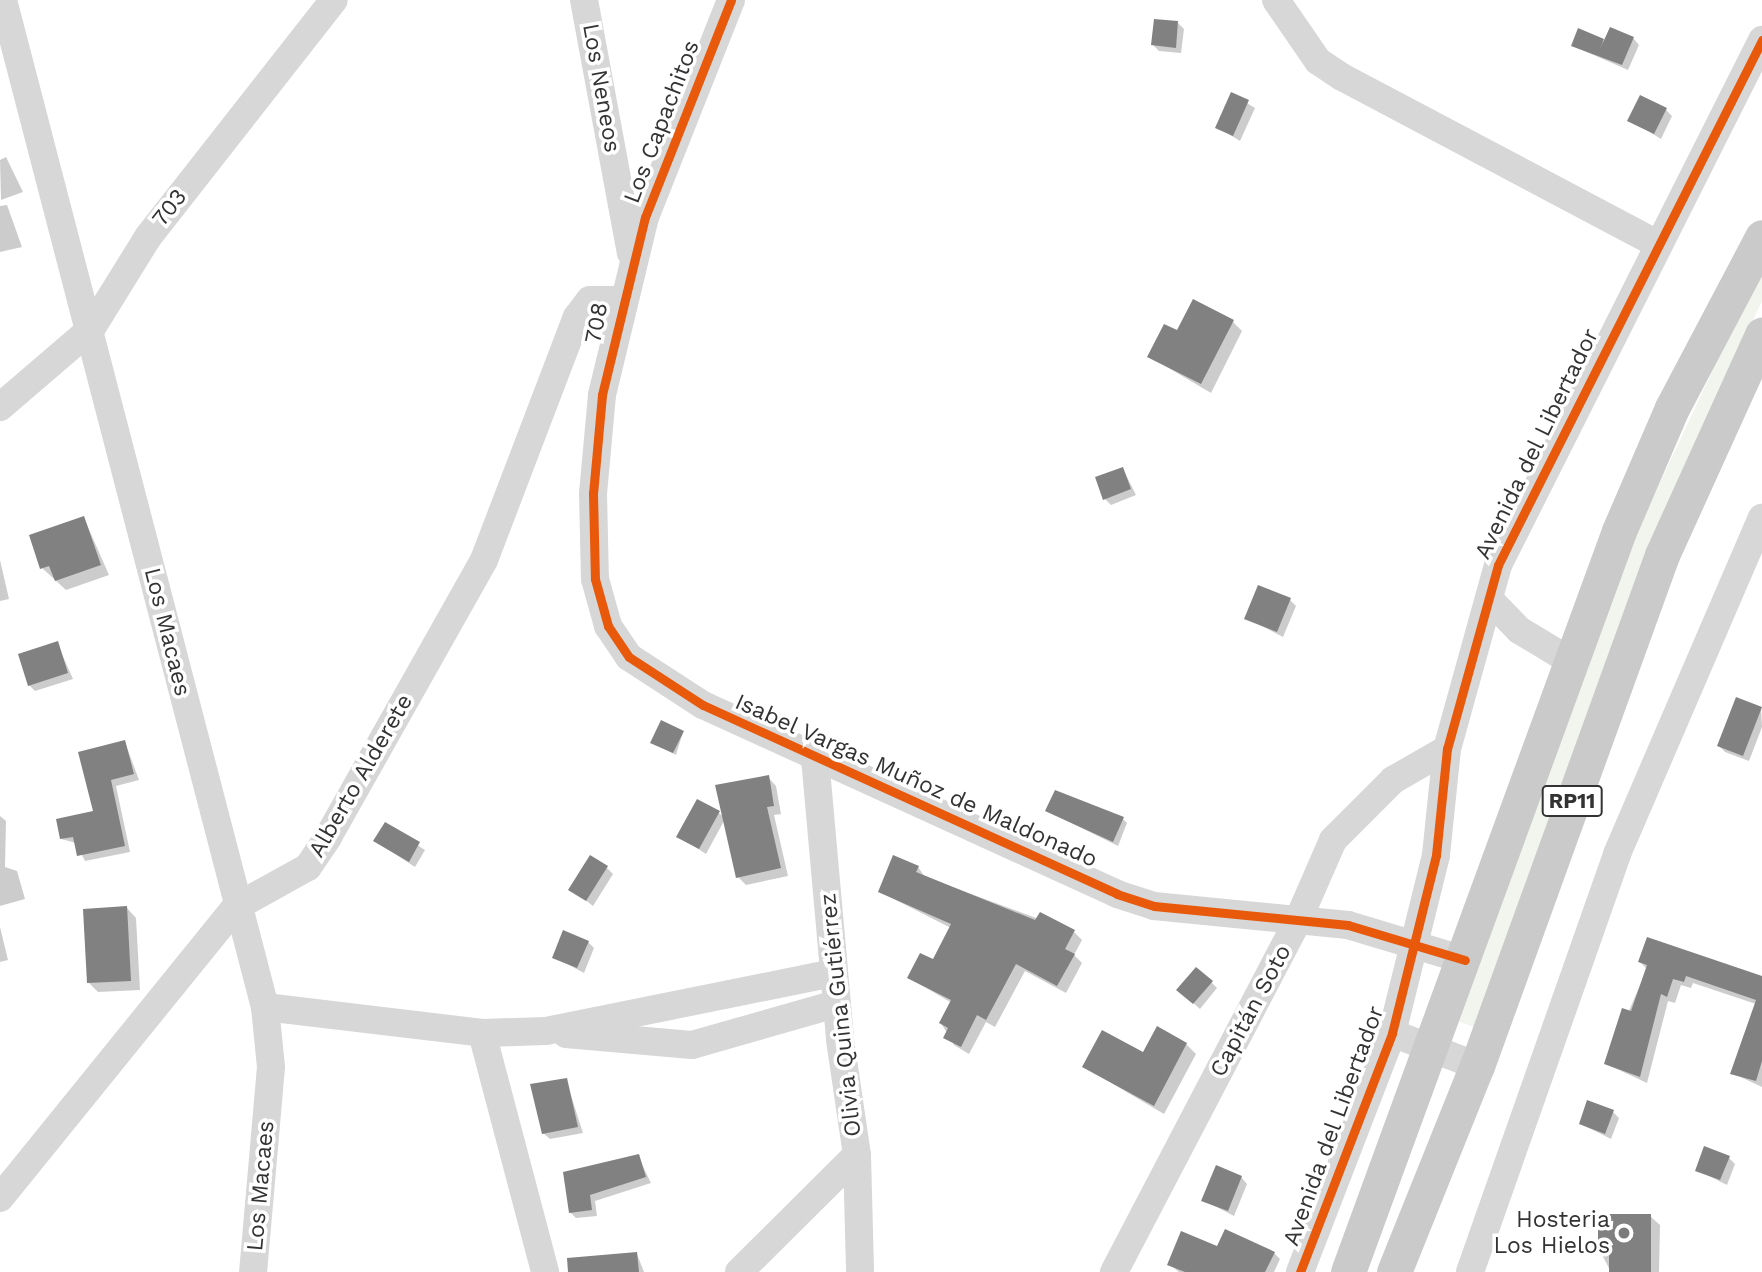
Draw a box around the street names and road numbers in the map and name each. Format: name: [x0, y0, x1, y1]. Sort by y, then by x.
street label: Los Neneos: [576, 21, 626, 155]
street label: Los Capachitos: [618, 37, 706, 207]
street label: 703: [147, 184, 193, 232]
street label: 708: [580, 300, 614, 346]
street label: Avenida del Libertador: [1469, 324, 1605, 564]
street label: Los Macaes: [138, 565, 196, 699]
street label: Isabel Vargas Muñoz de Maldonado: [730, 688, 1102, 874]
street label: Alberto Alderete: [303, 689, 419, 863]
road number: RP11: [1540, 784, 1604, 818]
street label: Olivia Quina Gutiérrez: [814, 891, 868, 1139]
street label: Capitán Soto: [1205, 940, 1297, 1082]
street label: Avenida del Libertador: [1278, 1002, 1390, 1250]
street label: Los Macaes: [242, 1120, 280, 1252]

